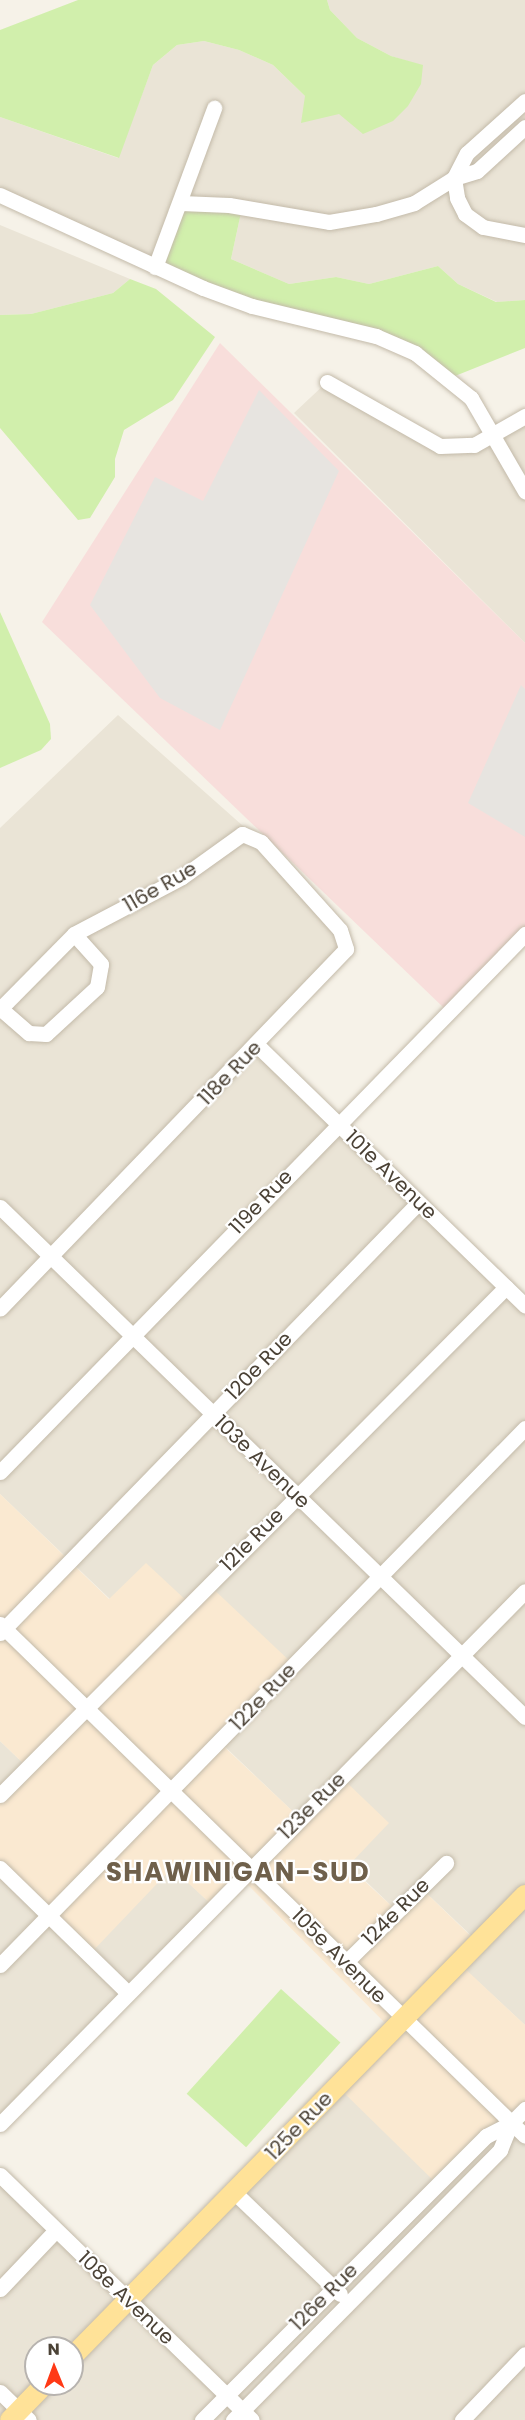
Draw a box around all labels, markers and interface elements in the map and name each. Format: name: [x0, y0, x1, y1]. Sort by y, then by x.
street label: 116e Rue: [119, 856, 201, 918]
street label: 118e Rue: [193, 1036, 267, 1110]
street label: 101e Avenue: [340, 1125, 442, 1225]
street label: 119e Rue: [224, 1165, 298, 1239]
street label: 120e Rue: [221, 1327, 297, 1405]
street label: 103e Avenue: [209, 1410, 315, 1514]
street label: 121e Rue: [215, 1503, 289, 1577]
street label: 122e Rue: [225, 1658, 301, 1736]
street label: 123e Rue: [274, 1768, 350, 1844]
district label: SHAWINIGAN-SUD: [106, 1857, 370, 1889]
street label: 124e Rue: [357, 1873, 435, 1951]
street label: 105e Avenue: [287, 1904, 391, 2008]
street label: 125e Rue: [261, 2087, 337, 2165]
street label: 108e Avenue: [73, 2246, 179, 2350]
street label: 126e Rue: [285, 2258, 363, 2336]
north arrow: [24, 2336, 84, 2396]
text: N: [47, 2338, 60, 2361]

